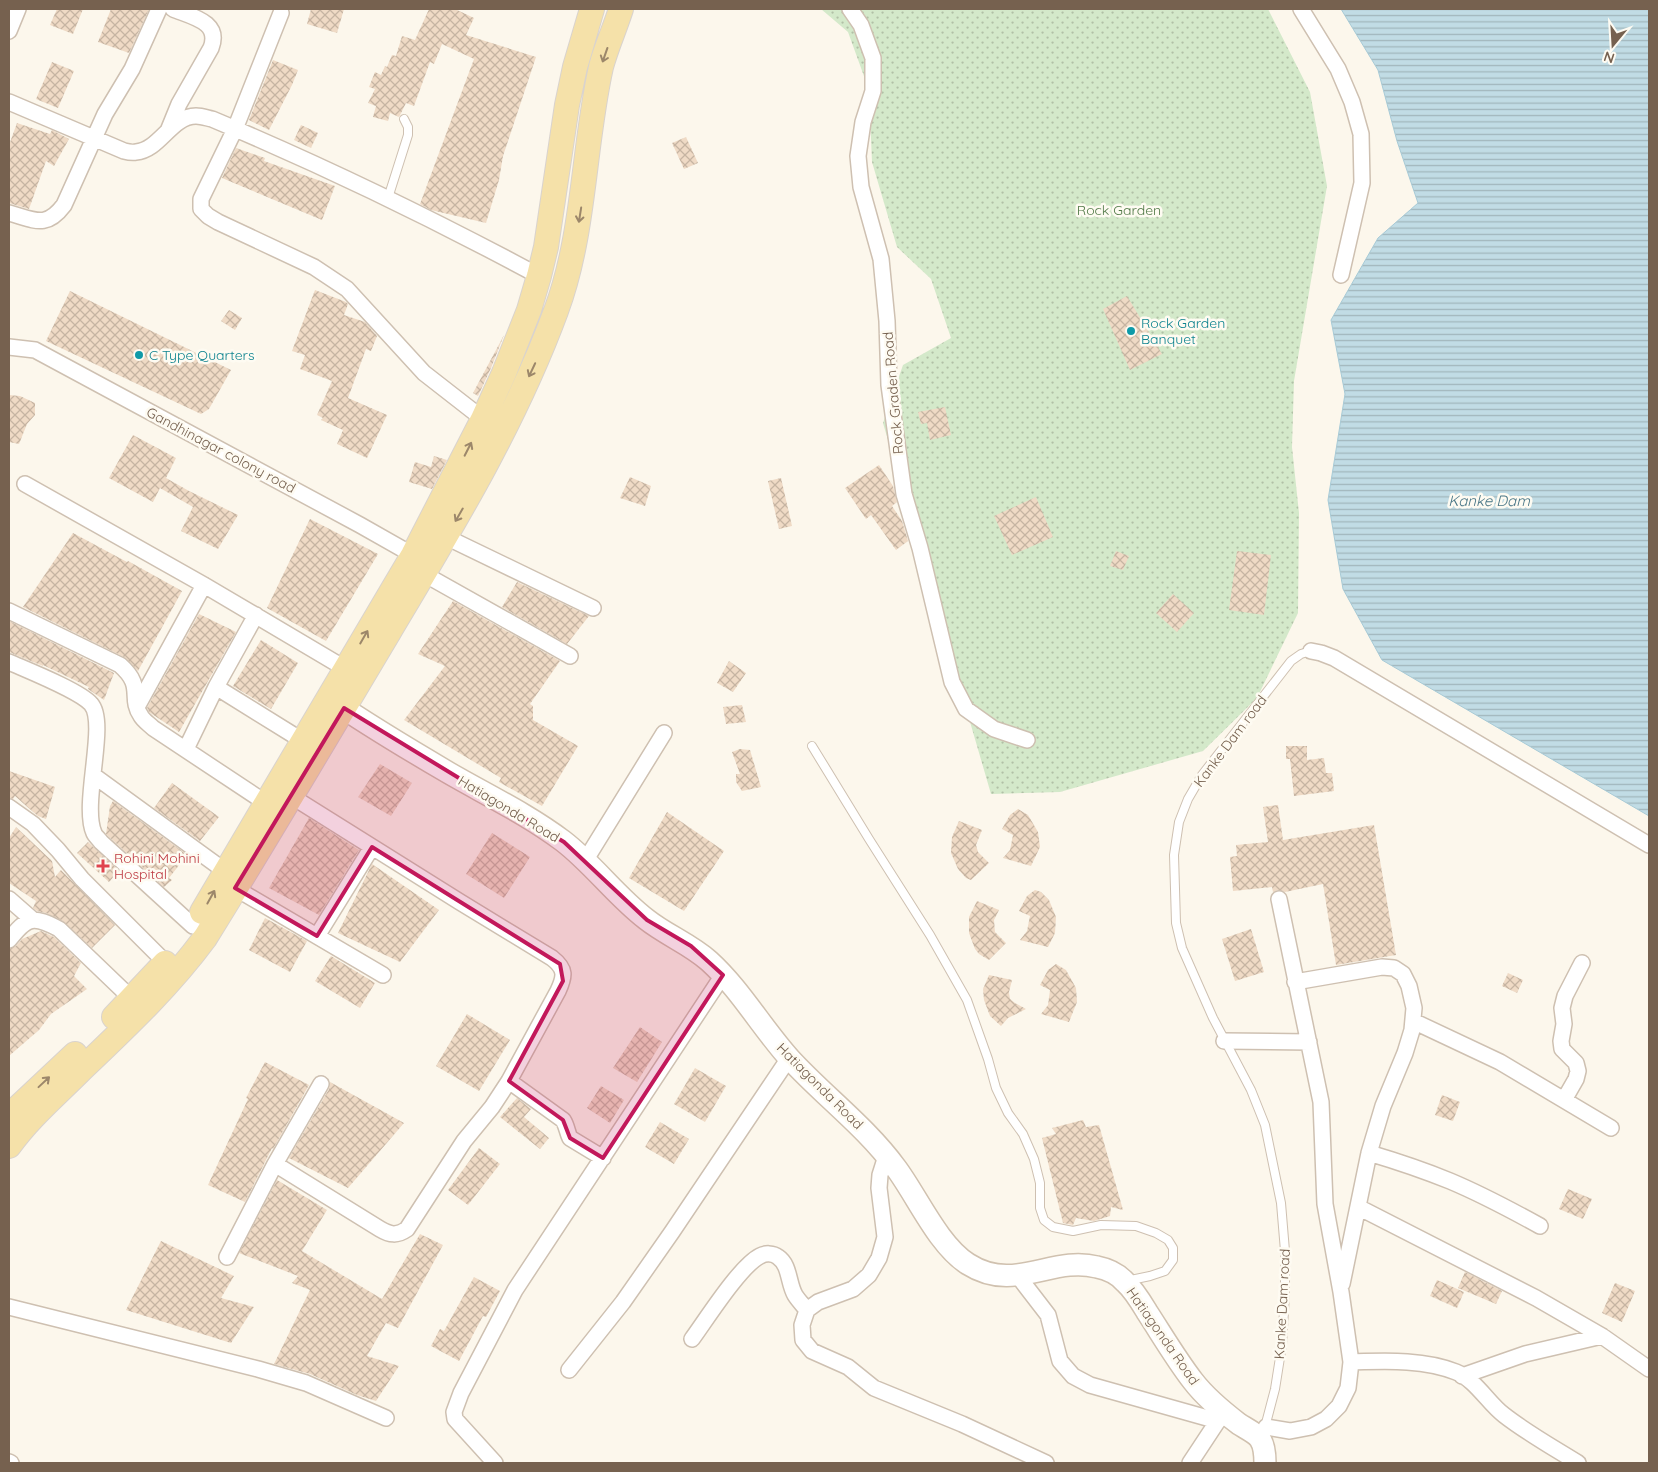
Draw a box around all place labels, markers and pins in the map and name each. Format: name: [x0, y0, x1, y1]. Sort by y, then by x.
place label: Rock Garden Banquet: [1141, 314, 1225, 348]
marker: Rock Garden Banquet: [1125, 325, 1137, 337]
place label: C Type Quarters: [149, 346, 255, 364]
marker: C Type Quarters: [133, 349, 145, 361]
place label: Rohini Mohini Hospital: [114, 849, 200, 883]
marker: Rohini Mohini Hospital: [96, 859, 110, 873]

